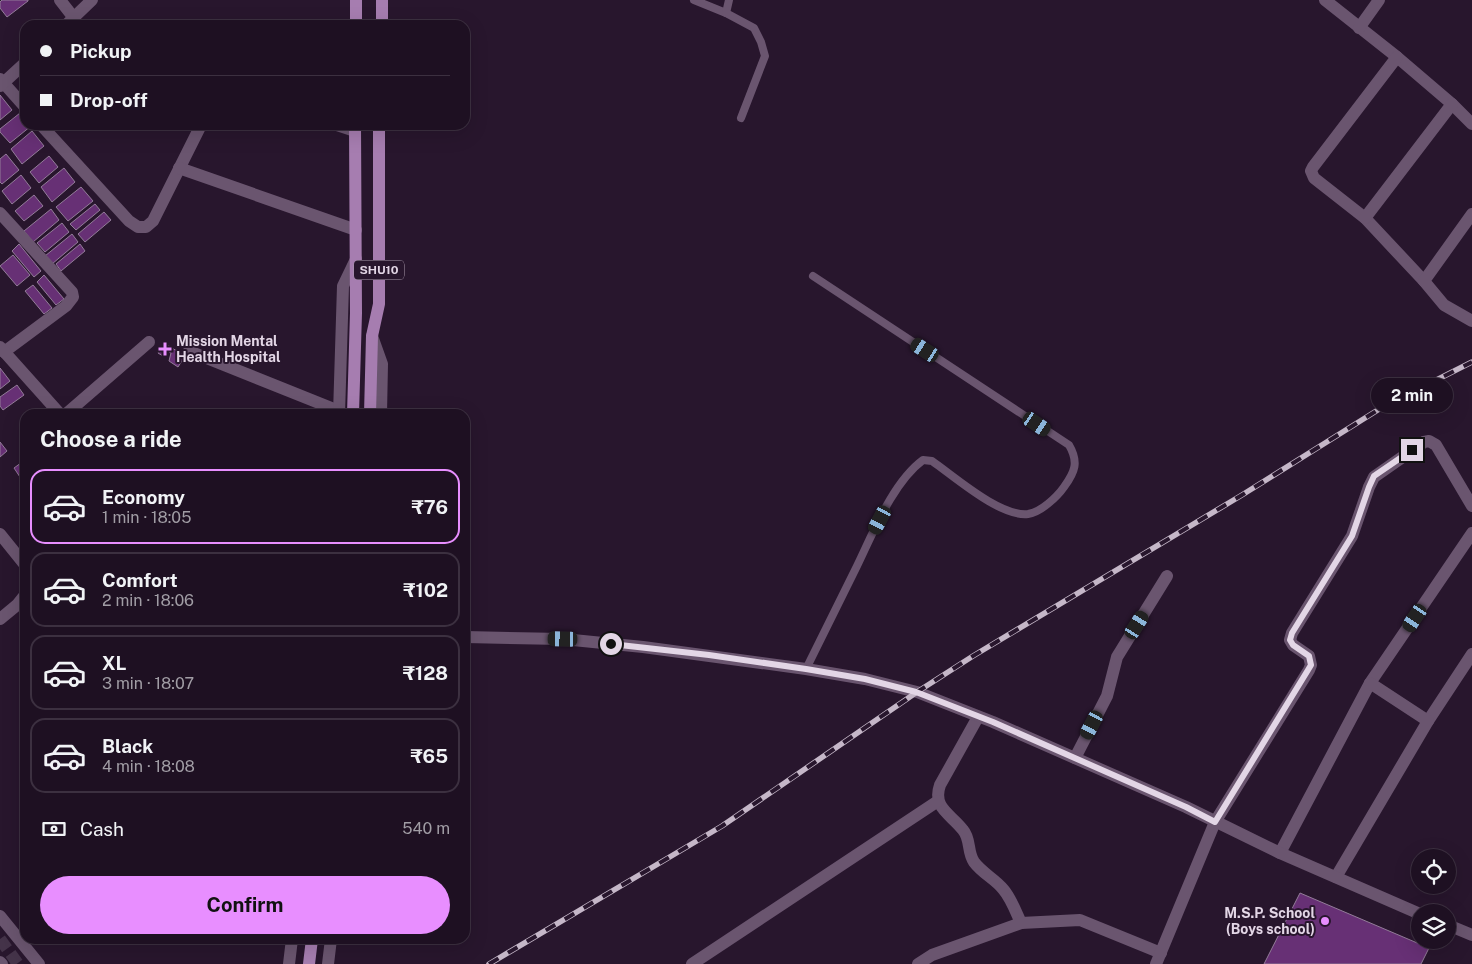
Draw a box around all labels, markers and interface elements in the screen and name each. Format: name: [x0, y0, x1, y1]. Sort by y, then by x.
text: Pickup: [70, 40, 132, 62]
text: Drop-off: [70, 89, 147, 111]
road number: SHU10: [354, 260, 404, 280]
place label: Mission Mental Health Hospital: [176, 333, 281, 365]
car: [908, 336, 941, 364]
marker: Mission Mental Health Hospital: [158, 342, 172, 356]
callout: 2 min: [1371, 378, 1453, 412]
text: 2 min: [1391, 386, 1433, 405]
car: [1020, 409, 1053, 439]
text: Choose a ride: [40, 426, 182, 452]
route end: [1401, 439, 1423, 461]
icon: car: [42, 484, 87, 529]
text: Economy: [102, 486, 185, 508]
text: ₹76: [412, 496, 448, 518]
car: [866, 503, 893, 537]
text: 1 min · 18:05: [102, 508, 191, 527]
icon: car: [42, 567, 87, 612]
text: Comfort: [102, 569, 178, 591]
text: ₹102: [403, 579, 448, 601]
text: 2 min · 18:06: [102, 591, 194, 610]
car: [1400, 601, 1429, 635]
car: [1122, 608, 1151, 642]
car: [547, 631, 578, 647]
route start: [600, 633, 622, 655]
icon: car: [42, 650, 87, 695]
text: XL: [102, 652, 127, 674]
text: ₹128: [403, 662, 448, 684]
text: 3 min · 18:07: [102, 674, 194, 693]
car: [1078, 708, 1105, 742]
icon: car: [42, 733, 87, 778]
text: Black: [102, 735, 153, 757]
text: ₹65: [410, 745, 448, 767]
text: 4 min · 18:08: [102, 757, 195, 776]
icon: cash: [40, 815, 68, 843]
text: Cash: [80, 818, 124, 840]
text: 540 m: [402, 819, 450, 838]
map controls: [1411, 849, 1456, 949]
button: locate: [1411, 849, 1456, 894]
button: Confirm: [40, 876, 450, 934]
button: layers: [1411, 904, 1456, 949]
place label: M.S.P. School (Boys school): [1224, 905, 1315, 937]
marker: M.S.P. School (Boys school): [1319, 915, 1331, 927]

